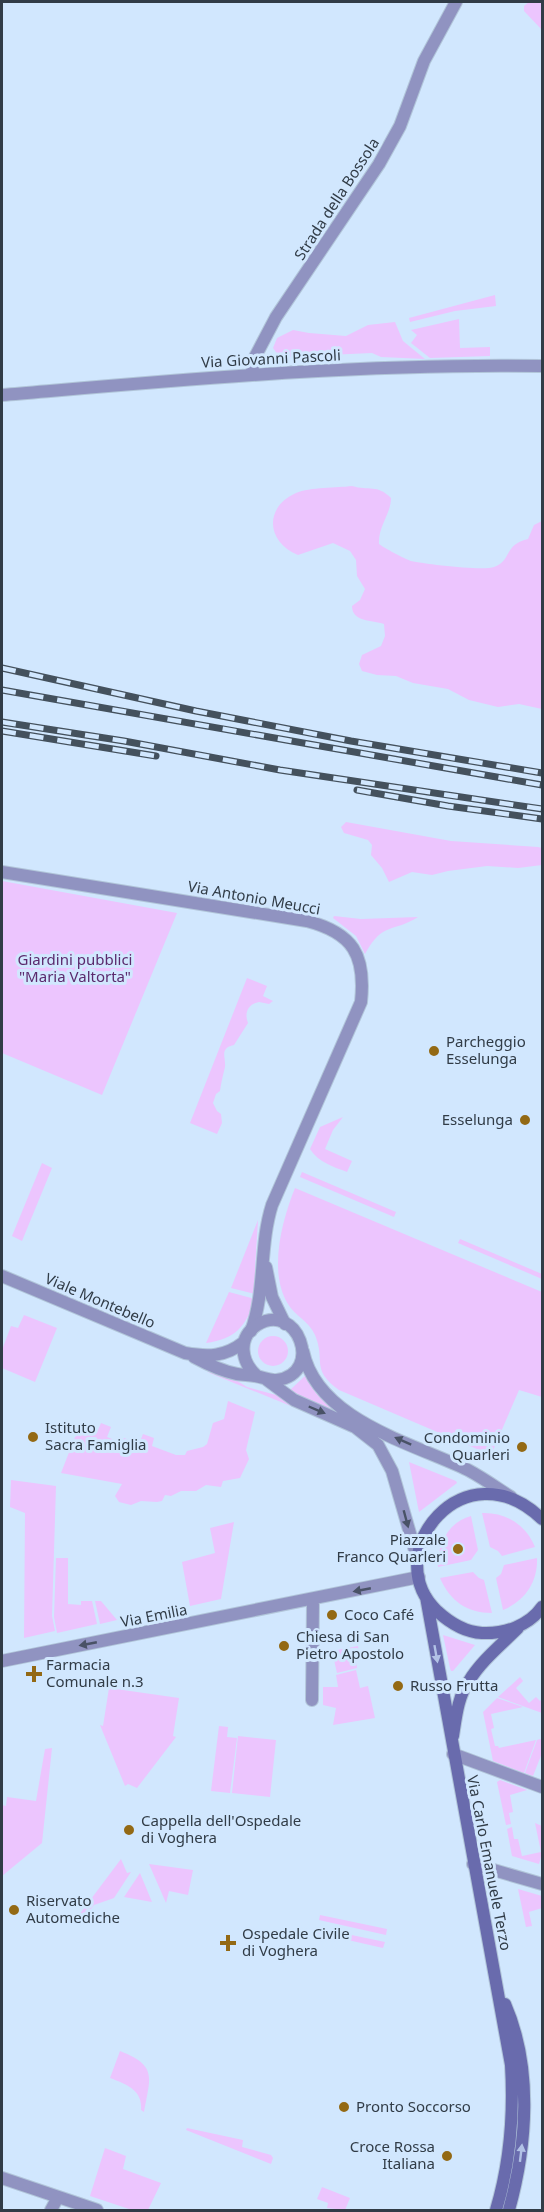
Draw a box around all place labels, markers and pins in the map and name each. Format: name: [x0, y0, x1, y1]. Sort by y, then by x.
place label: Parcheggio Esselunga: [446, 1031, 526, 1068]
marker: Parcheggio Esselunga: [427, 1044, 441, 1058]
place label: Esselunga: [442, 1109, 513, 1129]
marker: Esselunga: [518, 1113, 532, 1127]
place label: Istituto Sacra Famiglia: [45, 1417, 147, 1454]
place label: Condominio Quarleri: [424, 1427, 510, 1464]
marker: Istituto Sacra Famiglia: [26, 1430, 40, 1444]
marker: Condominio Quarleri: [515, 1440, 529, 1454]
place label: Piazzale Franco Quarleri: [336, 1529, 446, 1566]
marker: Piazzale Franco Quarleri: [451, 1542, 465, 1556]
place label: Coco Café: [344, 1604, 414, 1624]
marker: Coco Café: [325, 1608, 339, 1622]
place label: Chiesa di San Pietro Apostolo: [296, 1626, 404, 1663]
marker: Chiesa di San Pietro Apostolo: [277, 1639, 291, 1653]
place label: Farmacia Comunale n.3: [46, 1654, 144, 1691]
marker: Farmacia Comunale n.3: [27, 1667, 41, 1681]
place label: Russo Frutta: [410, 1675, 498, 1695]
marker: Russo Frutta: [391, 1679, 405, 1693]
place label: Cappella dell'Ospedale di Voghera: [141, 1810, 301, 1847]
marker: Cappella dell'Ospedale di Voghera: [122, 1823, 136, 1837]
place label: Riservato Automediche: [26, 1890, 120, 1927]
marker: Riservato Automediche: [7, 1903, 21, 1917]
place label: Ospedale Civile di Voghera: [242, 1923, 350, 1960]
marker: Ospedale Civile di Voghera: [219, 1934, 237, 1952]
place label: Pronto Soccorso: [356, 2096, 471, 2116]
marker: Pronto Soccorso: [337, 2100, 351, 2114]
place label: Croce Rossa Italiana: [350, 2136, 435, 2173]
marker: Croce Rossa Italiana: [440, 2149, 454, 2163]

